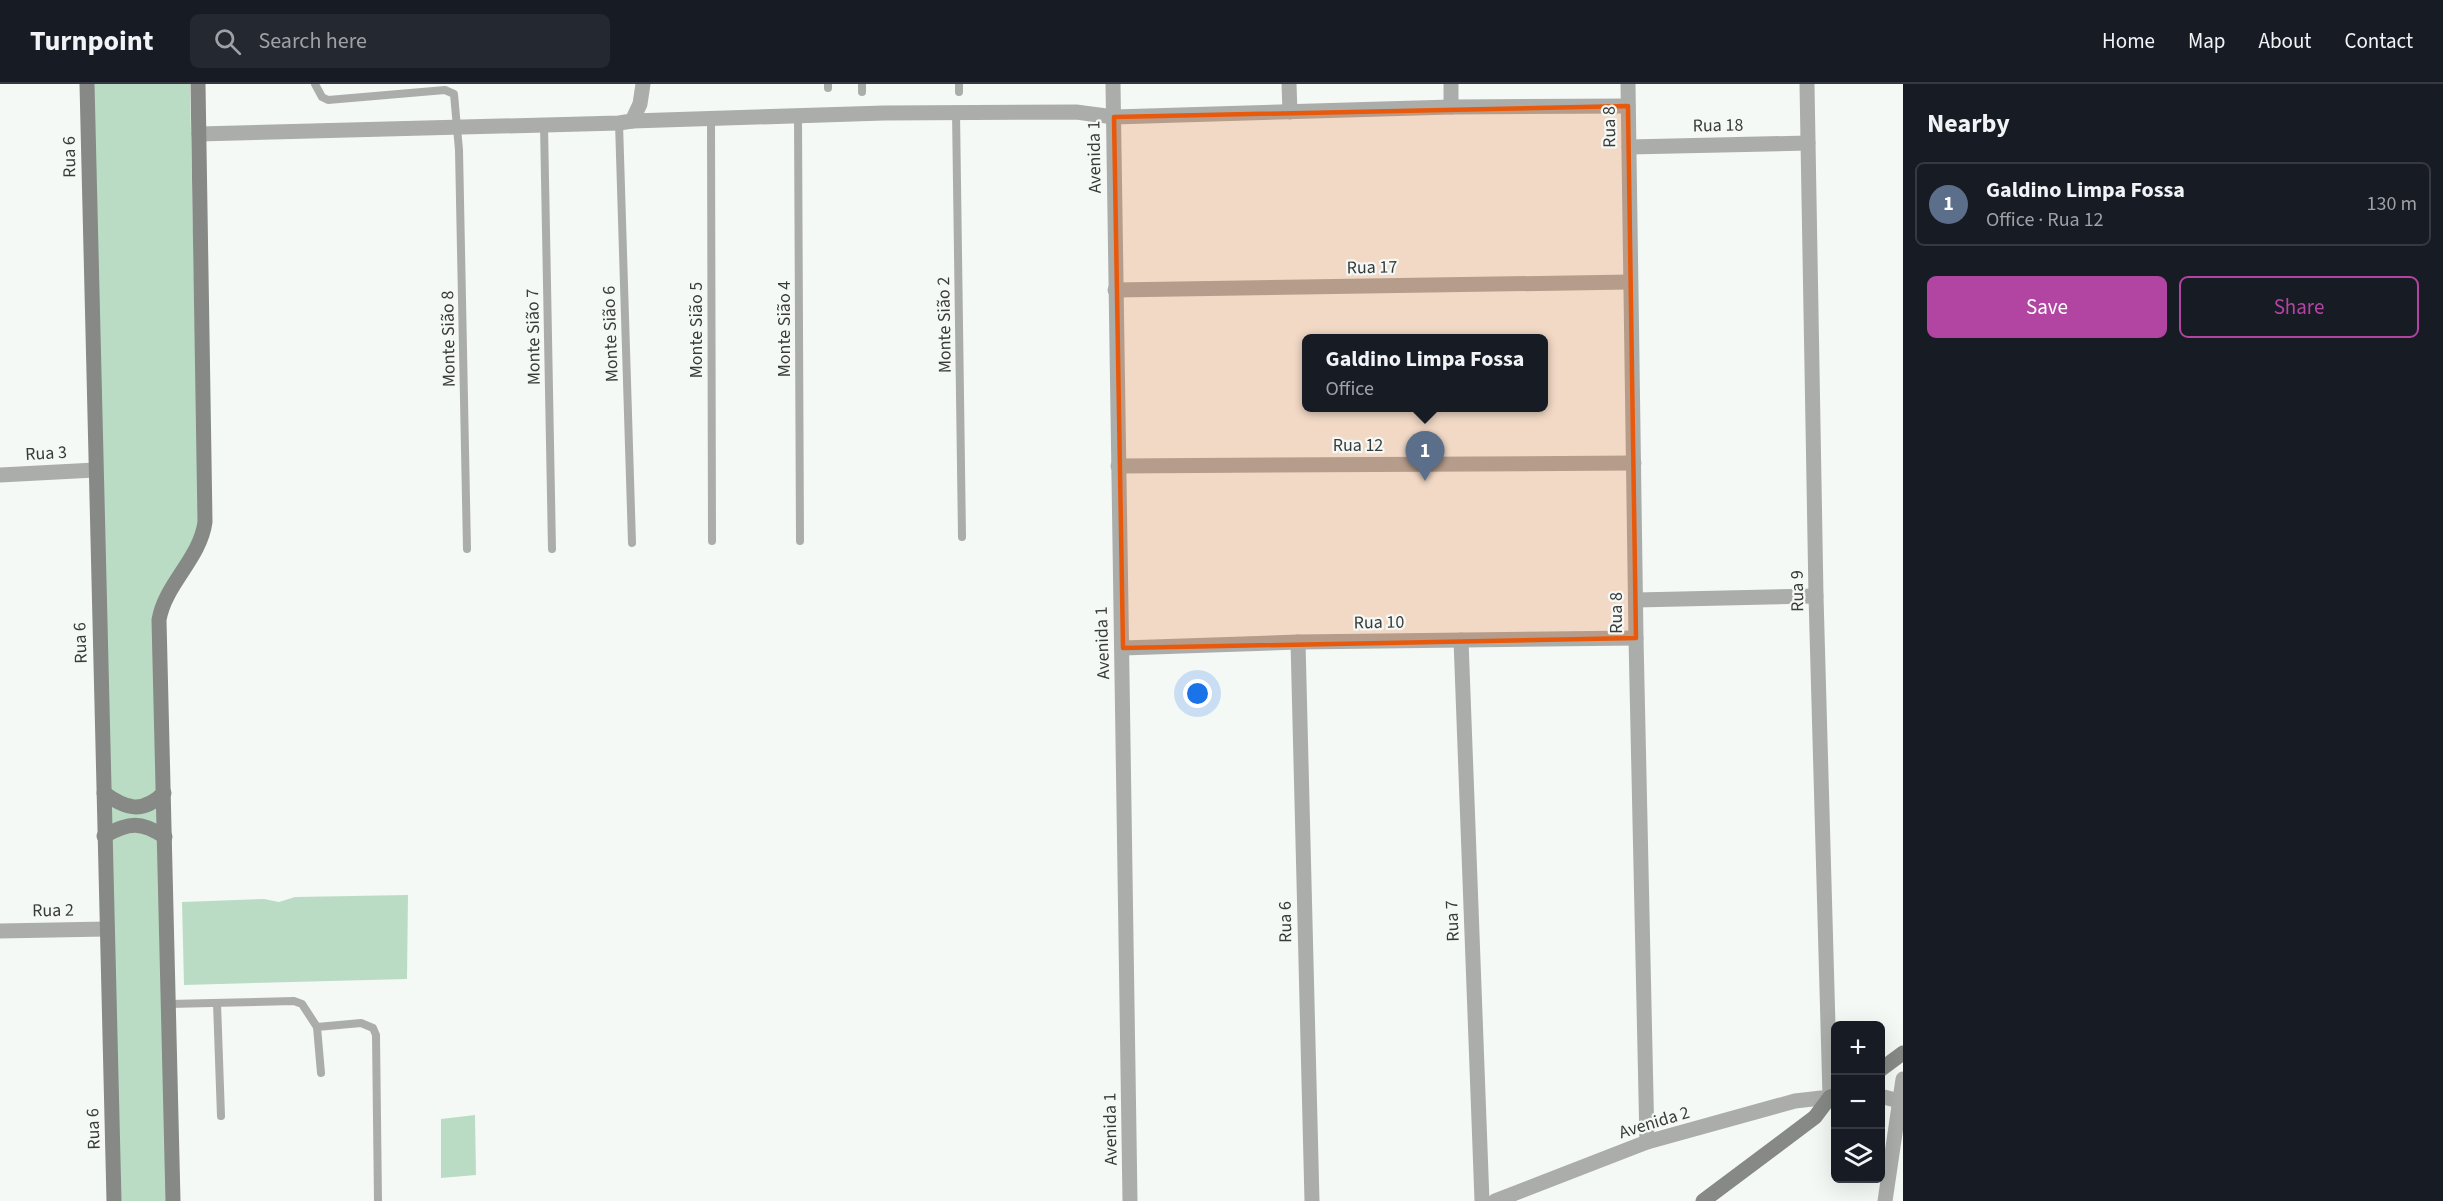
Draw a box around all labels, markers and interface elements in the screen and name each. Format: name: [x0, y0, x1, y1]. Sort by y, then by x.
search box: [190, 14, 610, 68]
text: Turnpoint: [30, 21, 154, 61]
icon: search: [211, 25, 244, 58]
text: Search here: [259, 25, 367, 57]
text: Home: [2102, 26, 2155, 56]
text: Map: [2188, 26, 2226, 56]
text: About: [2259, 26, 2311, 56]
text: Contact: [2344, 26, 2413, 56]
text: Nearby: [1927, 105, 2010, 142]
street label: Rua 8: [1597, 106, 1622, 148]
street label: Rua 18: [1692, 113, 1744, 138]
street label: Avenida 1: [1081, 120, 1108, 194]
street label: Rua 6: [57, 136, 82, 178]
text: Galdino Limpa Fossa: [1986, 174, 2185, 206]
text: 1: [1943, 190, 1954, 218]
text: 130 m: [2367, 190, 2417, 218]
text: Office · Rua 12: [1986, 206, 2104, 234]
street label: Rua 17: [1346, 255, 1398, 280]
street label: Monte Sião 2: [931, 276, 958, 373]
button: Save: [1927, 276, 2167, 338]
button: Share: [2179, 276, 2419, 338]
street label: Monte Sião 4: [772, 281, 797, 377]
street label: Monte Sião 5: [684, 282, 709, 378]
street label: Monte Sião 6: [596, 285, 625, 383]
street label: Monte Sião 7: [520, 288, 547, 385]
street label: Monte Sião 8: [435, 290, 462, 387]
popup: [1302, 334, 1548, 412]
text: Galdino Limpa Fossa: [1326, 343, 1524, 375]
text: Office: [1326, 375, 1374, 403]
pin: 1: [1406, 432, 1444, 481]
street label: Rua 12: [1333, 433, 1383, 458]
street label: Rua 3: [25, 440, 68, 467]
street label: Rua 9: [1785, 570, 1810, 612]
street label: Rua 8: [1604, 592, 1629, 634]
street label: Avenida 1: [1089, 606, 1116, 680]
street label: Rua 10: [1353, 610, 1405, 635]
street label: Rua 6: [67, 622, 94, 664]
your location: [1183, 679, 1212, 708]
street label: Rua 2: [32, 898, 74, 923]
street label: Rua 7: [1439, 900, 1466, 942]
street label: Rua 6: [1273, 901, 1298, 943]
map controls: [1831, 1021, 1885, 1183]
button: +: [1831, 1021, 1885, 1075]
button: −: [1831, 1075, 1885, 1129]
street label: Avenida 1: [1097, 1092, 1124, 1166]
street label: Avenida 2: [1616, 1100, 1693, 1145]
street label: Rua 6: [80, 1108, 107, 1150]
button: layers: [1831, 1129, 1885, 1183]

